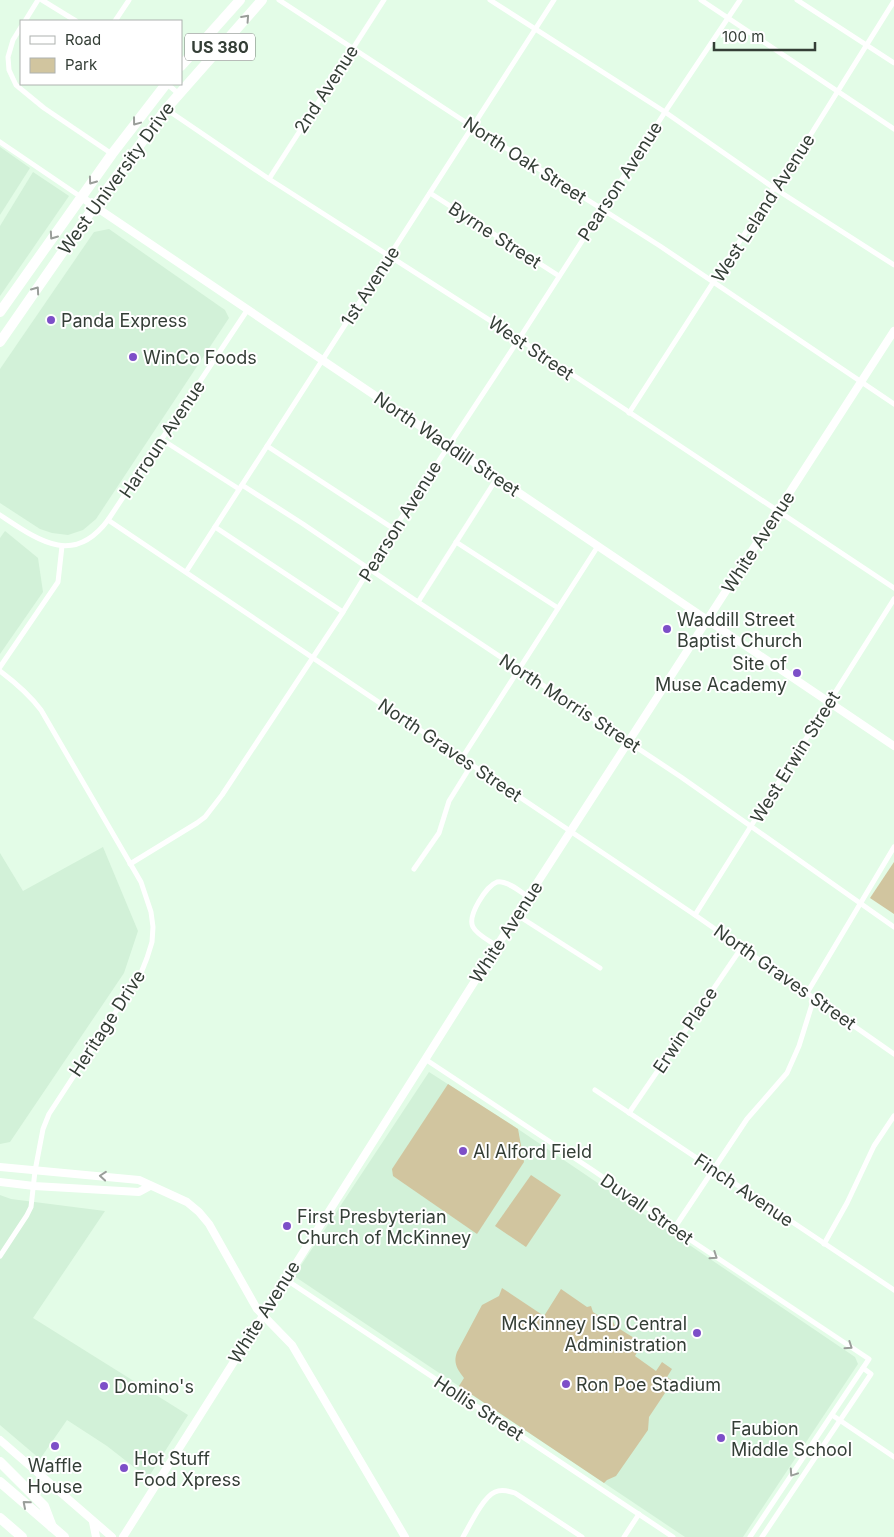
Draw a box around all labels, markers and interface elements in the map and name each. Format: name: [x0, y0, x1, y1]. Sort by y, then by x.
one-way arrow: [240, 15, 249, 24]
legend: [20, 20, 182, 85]
scale bar: [714, 20, 815, 52]
text: 100 m: [722, 27, 764, 46]
text: Road: [65, 30, 101, 49]
road number: US 380: [185, 34, 255, 61]
street label: 2nd Avenue: [290, 41, 362, 137]
text: Park: [65, 55, 98, 74]
street label: West University Drive: [54, 98, 178, 258]
street label: North Oak Street: [459, 112, 591, 208]
one-way arrow: [133, 116, 142, 126]
street label: Pearson Avenue: [574, 117, 666, 245]
street label: West Leland Avenue: [707, 130, 819, 286]
one-way arrow: [89, 175, 98, 185]
street label: Byrne Street: [445, 197, 545, 273]
one-way arrow: [50, 230, 59, 240]
street label: 1st Avenue: [336, 242, 404, 330]
one-way arrow: [30, 286, 39, 296]
place label: Panda Express: [61, 310, 187, 331]
street label: West Street: [484, 312, 578, 384]
marker: Panda Express: [45, 314, 57, 326]
place label: WinCo Foods: [143, 347, 257, 368]
marker: WinCo Foods: [127, 351, 139, 363]
street label: Harroun Avenue: [115, 376, 209, 502]
street label: North Waddill Street: [370, 388, 524, 501]
street label: Pearson Avenue: [354, 457, 446, 585]
street label: White Avenue: [717, 487, 799, 597]
place label: Waddill Street Baptist Church: [677, 609, 802, 651]
marker: Waddill Street Baptist Church: [661, 623, 673, 635]
street label: North Morris Street: [496, 650, 645, 756]
place label: Site of Muse Academy: [655, 653, 787, 695]
marker: Site of Muse Academy: [791, 667, 803, 679]
street label: West Erwin Street: [746, 687, 844, 827]
street label: North Graves Street: [374, 694, 526, 806]
street label: White Avenue: [465, 877, 547, 987]
street label: North Graves Street: [710, 920, 860, 1034]
street label: Heritage Drive: [65, 966, 149, 1080]
street label: Erwin Place: [649, 983, 721, 1077]
place label: Al Alford Field: [473, 1141, 592, 1162]
marker: Al Alford Field: [457, 1145, 469, 1157]
street label: Finch Avenue: [691, 1149, 797, 1231]
street label: Duvall Street: [597, 1169, 697, 1249]
one-way arrow: [99, 1171, 107, 1182]
place label: First Presbyterian Church of McKinney: [297, 1206, 471, 1248]
marker: First Presbyterian Church of McKinney: [281, 1220, 293, 1232]
one-way arrow: [709, 1250, 718, 1259]
street label: White Avenue: [224, 1257, 304, 1367]
place label: McKinney ISD Central Administration: [501, 1313, 687, 1355]
marker: McKinney ISD Central Administration: [691, 1327, 703, 1339]
one-way arrow: [844, 1340, 853, 1349]
street label: Hollis Street: [430, 1371, 528, 1445]
place label: Ron Poe Stadium: [576, 1374, 721, 1395]
place label: Domino's: [114, 1376, 194, 1397]
marker: Ron Poe Stadium: [560, 1378, 572, 1390]
marker: Domino's: [98, 1380, 110, 1392]
place label: Faubion Middle School: [731, 1418, 852, 1460]
marker: Faubion Middle School: [715, 1432, 727, 1444]
marker: Waffle House: [49, 1440, 61, 1452]
place label: Hot Stuff Food Xpress: [134, 1448, 241, 1490]
place label: Waffle House: [28, 1455, 82, 1497]
marker: Hot Stuff Food Xpress: [118, 1462, 130, 1474]
one-way arrow: [790, 1467, 799, 1476]
one-way arrow: [23, 1502, 32, 1510]

